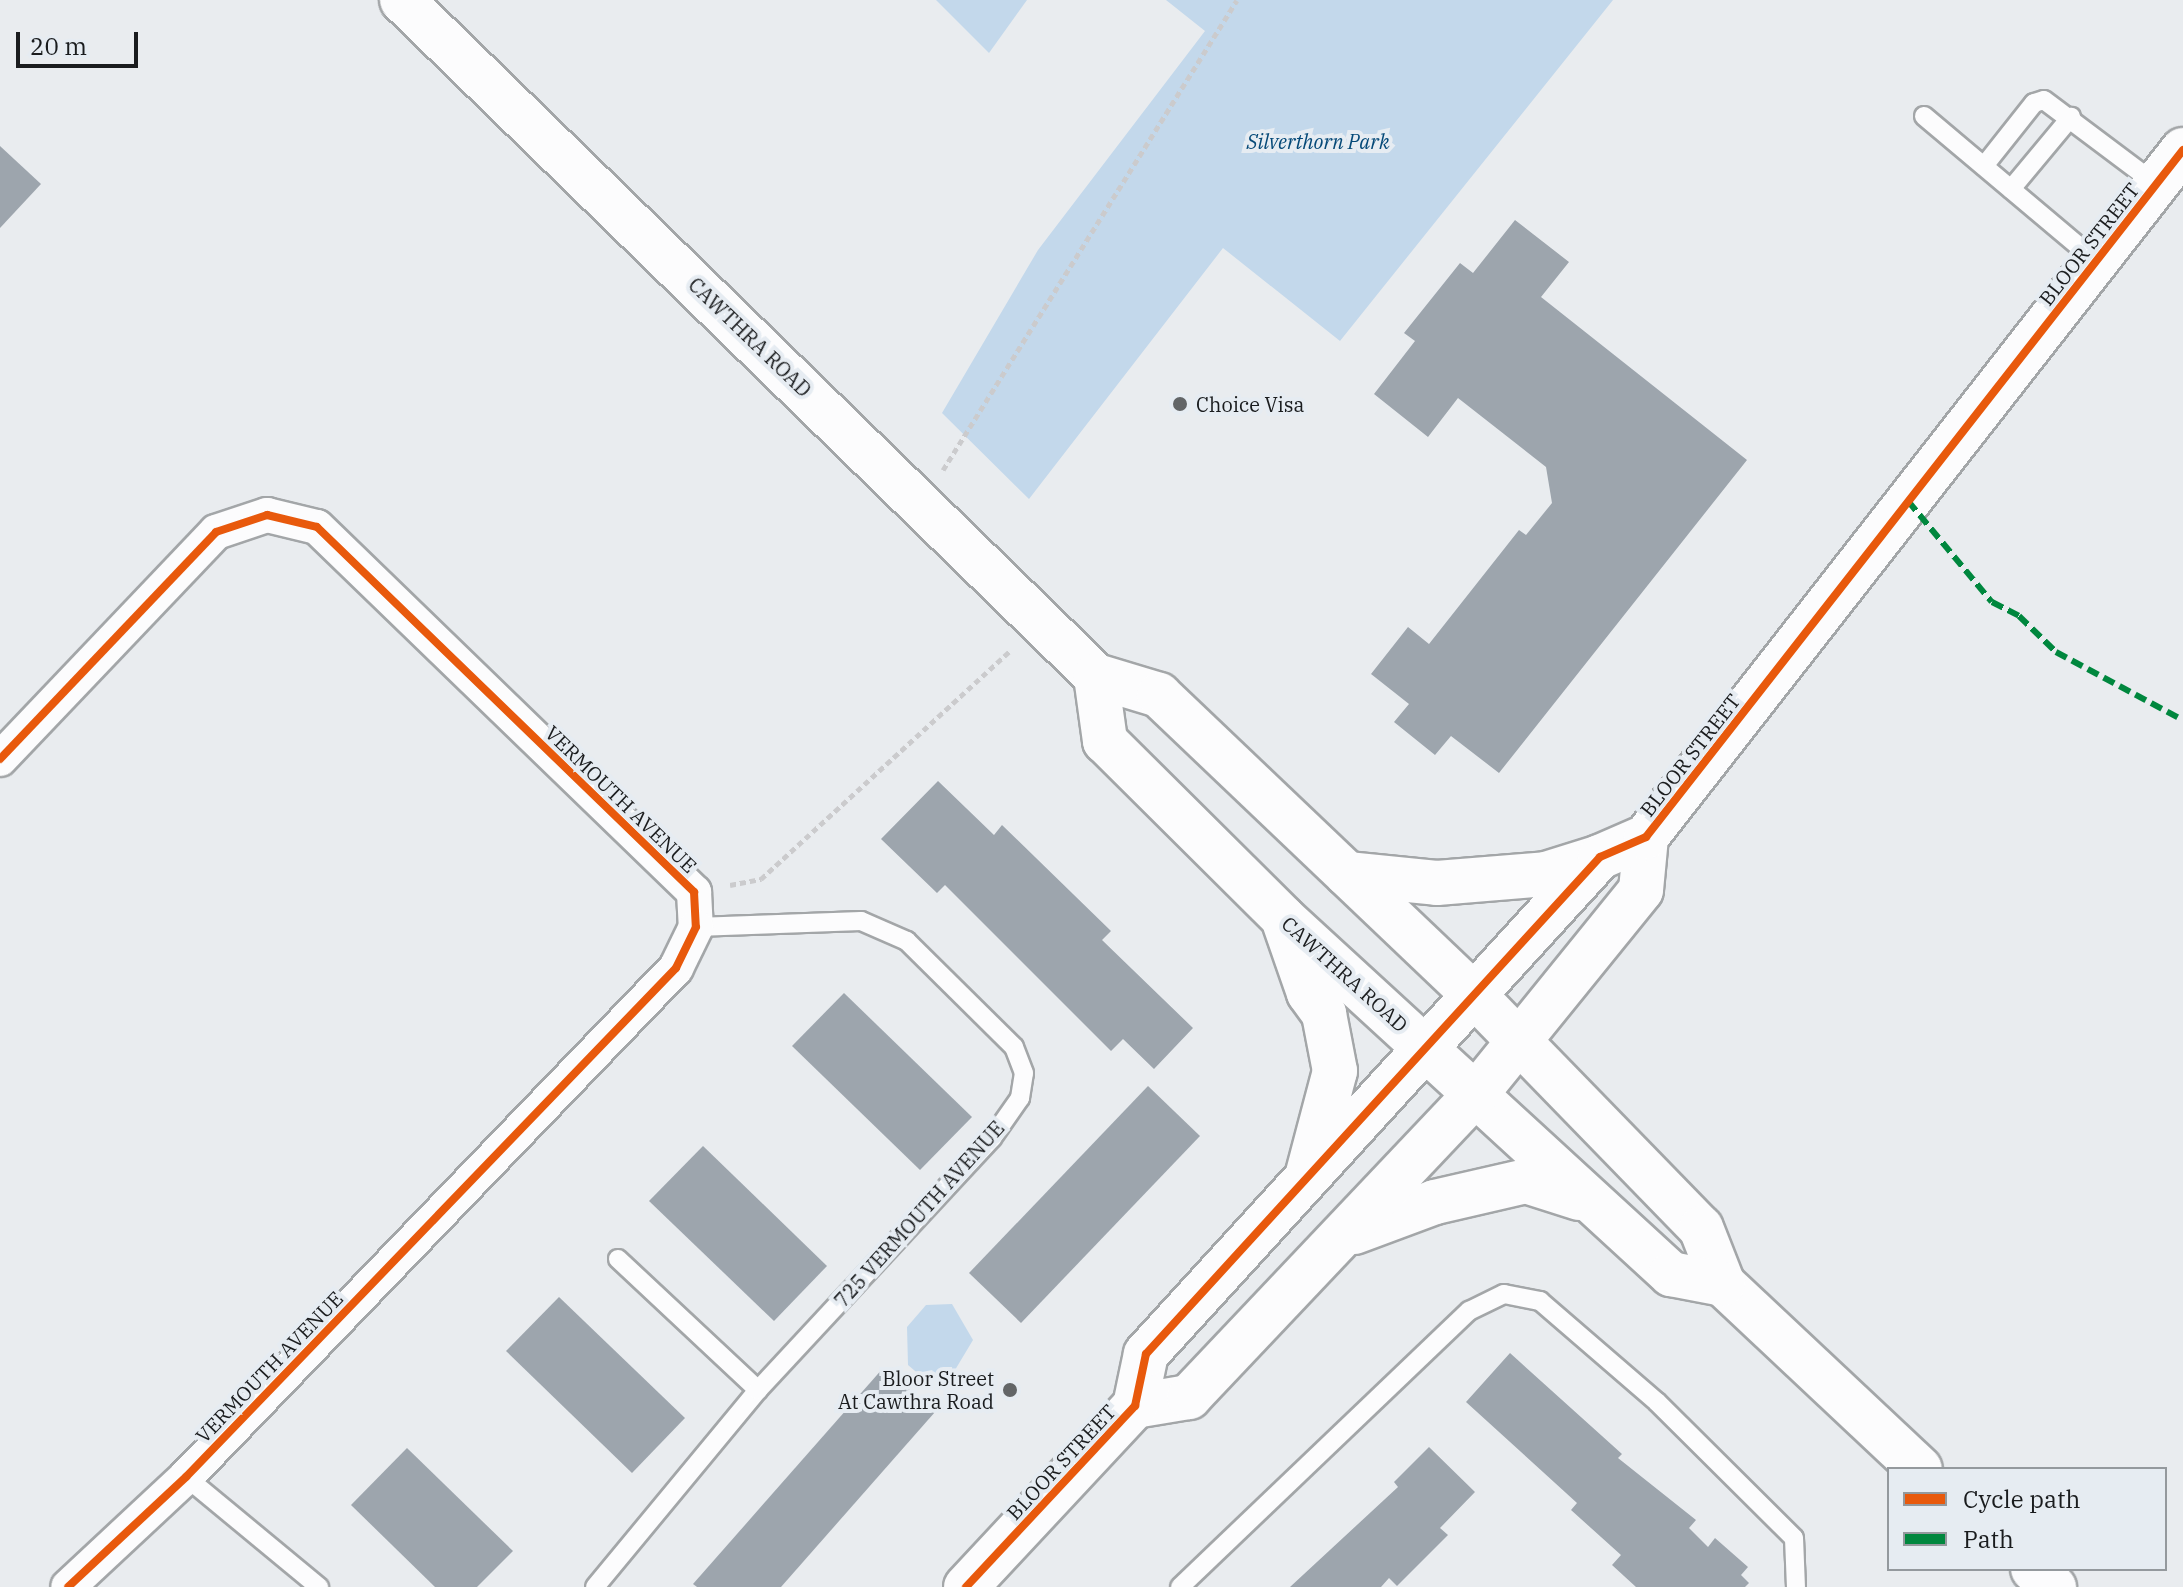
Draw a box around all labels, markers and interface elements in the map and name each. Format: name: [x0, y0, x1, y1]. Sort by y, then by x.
scale bar: [20, 16, 142, 66]
text: 20 m: [30, 30, 87, 62]
park label: Silverthorn Park: [1246, 129, 1390, 153]
street label: BLOOR STREET: [2034, 178, 2144, 310]
street label: CAWTHRA ROAD: [684, 272, 816, 402]
place label: Choice Visa: [1196, 392, 1304, 416]
marker: Choice Visa: [1171, 395, 1189, 413]
street label: BLOOR STREET: [1635, 689, 1745, 821]
street label: VERMOUTH AVENUE: [540, 720, 702, 878]
street label: CAWTHRA ROAD: [1277, 911, 1413, 1037]
street label: 725 VERMOUTH AVENUE: [829, 1116, 1009, 1312]
street label: VERMOUTH AVENUE: [190, 1286, 348, 1448]
place label: Bloor Street At Cawthra Road: [838, 1366, 994, 1413]
marker: Bloor Street At Cawthra Road: [1001, 1381, 1019, 1399]
street label: BLOOR STREET: [1002, 1399, 1120, 1525]
legend: [1887, 1467, 2167, 1571]
text: Cycle path: [1963, 1483, 2080, 1515]
text: Path: [1963, 1523, 2014, 1555]

